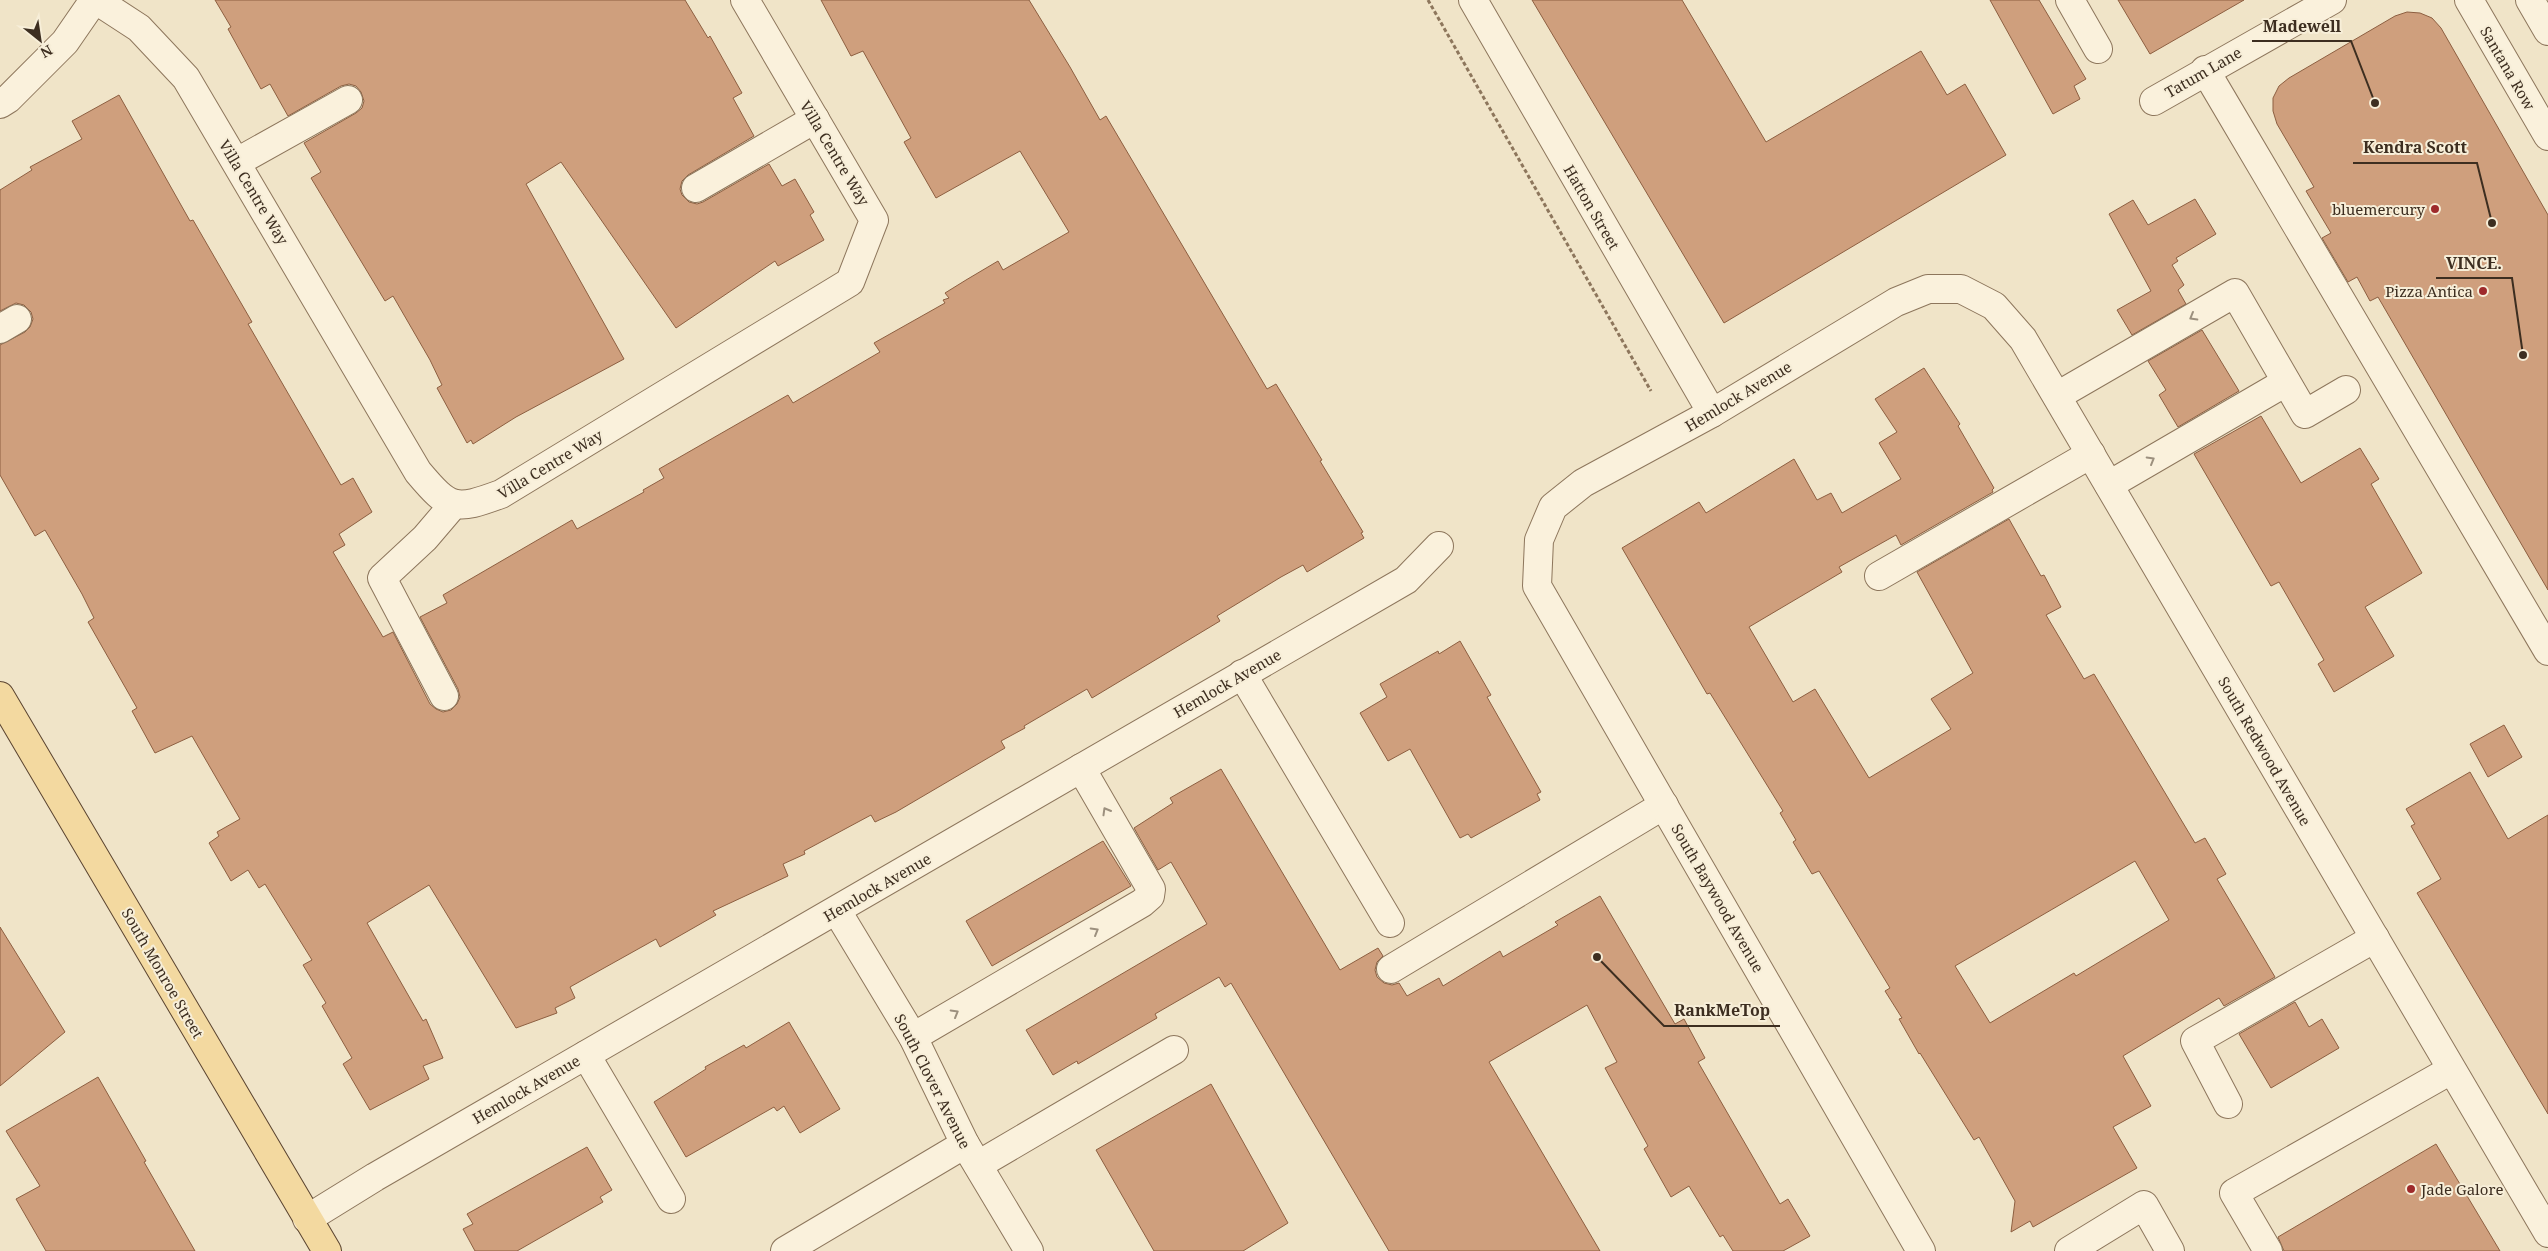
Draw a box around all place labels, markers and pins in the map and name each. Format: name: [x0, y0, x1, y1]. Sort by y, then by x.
callout: Madewell: [2252, 10, 2351, 41]
callout: Kendra Scott: [2353, 132, 2477, 163]
place label: bluemercury: [2332, 199, 2426, 219]
marker: bluemercury: [2429, 203, 2441, 215]
callout: VINCE.: [2436, 247, 2512, 278]
place label: Pizza Antica: [2385, 281, 2473, 301]
marker: Pizza Antica: [2477, 285, 2489, 297]
callout: RankMeTop: [1664, 995, 1780, 1026]
place label: Jade Galore: [2420, 1179, 2504, 1199]
marker: Jade Galore: [2405, 1183, 2417, 1195]

